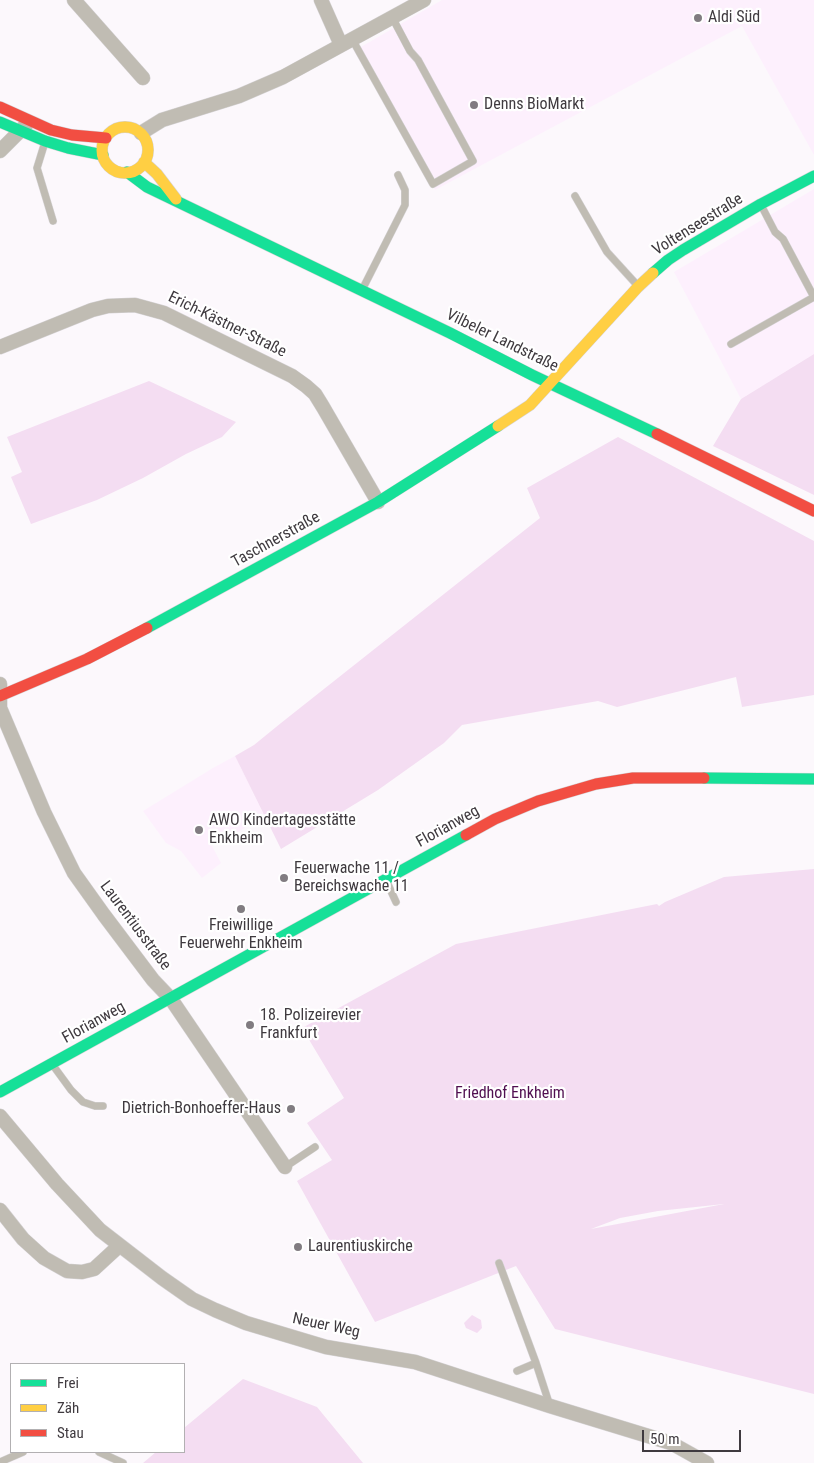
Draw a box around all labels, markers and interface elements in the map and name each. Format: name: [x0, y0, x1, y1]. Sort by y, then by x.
place label: Aldi Süd: [708, 8, 760, 28]
marker: Aldi Süd: [692, 12, 704, 24]
place label: Denns BioMarkt: [484, 95, 584, 115]
marker: Denns BioMarkt: [468, 99, 480, 111]
street label: Voltenseestraße: [649, 190, 747, 260]
street label: Erich-Kästner-Straße: [165, 288, 289, 362]
street label: Vilbeler Landstraße: [443, 306, 561, 376]
street label: Taschnerstraße: [229, 508, 323, 572]
street label: Florianweg: [413, 802, 483, 852]
place label: AWO Kindertagesstätte Enkheim: [209, 811, 356, 849]
marker: AWO Kindertagesstätte Enkheim: [193, 824, 205, 836]
place label: Feuerwache 11 / Bereichswache 11: [294, 859, 409, 897]
marker: Feuerwache 11 / Bereichswache 11: [278, 872, 290, 884]
street label: Laurentiusstraße: [95, 878, 175, 974]
marker: Freiwillige Feuerwehr Enkheim: [235, 903, 247, 915]
place label: Freiwillige Feuerwehr Enkheim: [179, 916, 303, 954]
street label: Florianweg: [59, 998, 129, 1048]
place label: 18. Polizeirevier Frankfurt: [260, 1006, 361, 1044]
marker: 18. Polizeirevier Frankfurt: [244, 1019, 256, 1031]
park label: Friedhof Enkheim: [455, 1084, 565, 1104]
place label: Dietrich-Bonhoeffer-Haus: [122, 1099, 281, 1119]
marker: Dietrich-Bonhoeffer-Haus: [285, 1103, 297, 1115]
place label: Laurentiuskirche: [308, 1237, 413, 1257]
marker: Laurentiuskirche: [292, 1241, 304, 1253]
street label: Neuer Weg: [290, 1309, 362, 1343]
legend: [10, 1363, 185, 1453]
text: Frei: [57, 1374, 79, 1392]
text: Zäh: [57, 1399, 79, 1417]
scale bar: [644, 1420, 743, 1452]
text: Stau: [57, 1424, 84, 1442]
text: 50 m: [650, 1430, 680, 1448]

